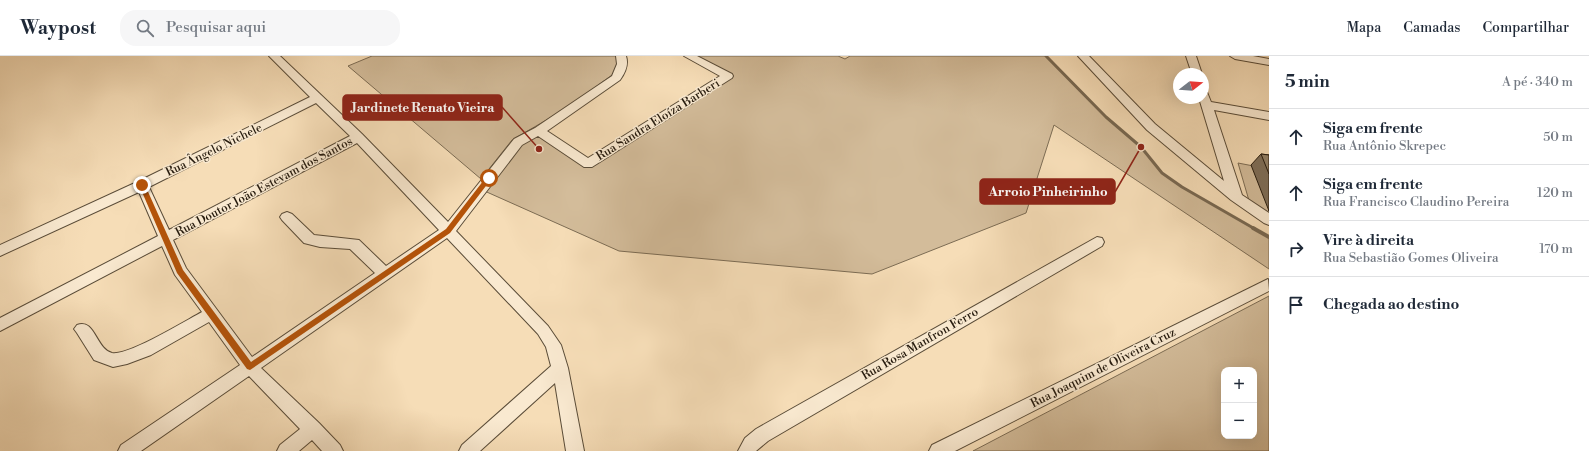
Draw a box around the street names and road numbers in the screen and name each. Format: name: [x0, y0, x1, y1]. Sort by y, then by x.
street label: Rua Sandra Eloíza Barberi: [593, 76, 723, 164]
street label: Rua Ângelo Nichele: [162, 118, 265, 180]
street label: Rua Doutor João Estevam dos Santos: [173, 134, 355, 240]
street label: Rua Rosa Manfron Ferro: [859, 304, 981, 384]
street label: Rua Joaquim de Oliveira Cruz: [1028, 325, 1178, 411]

